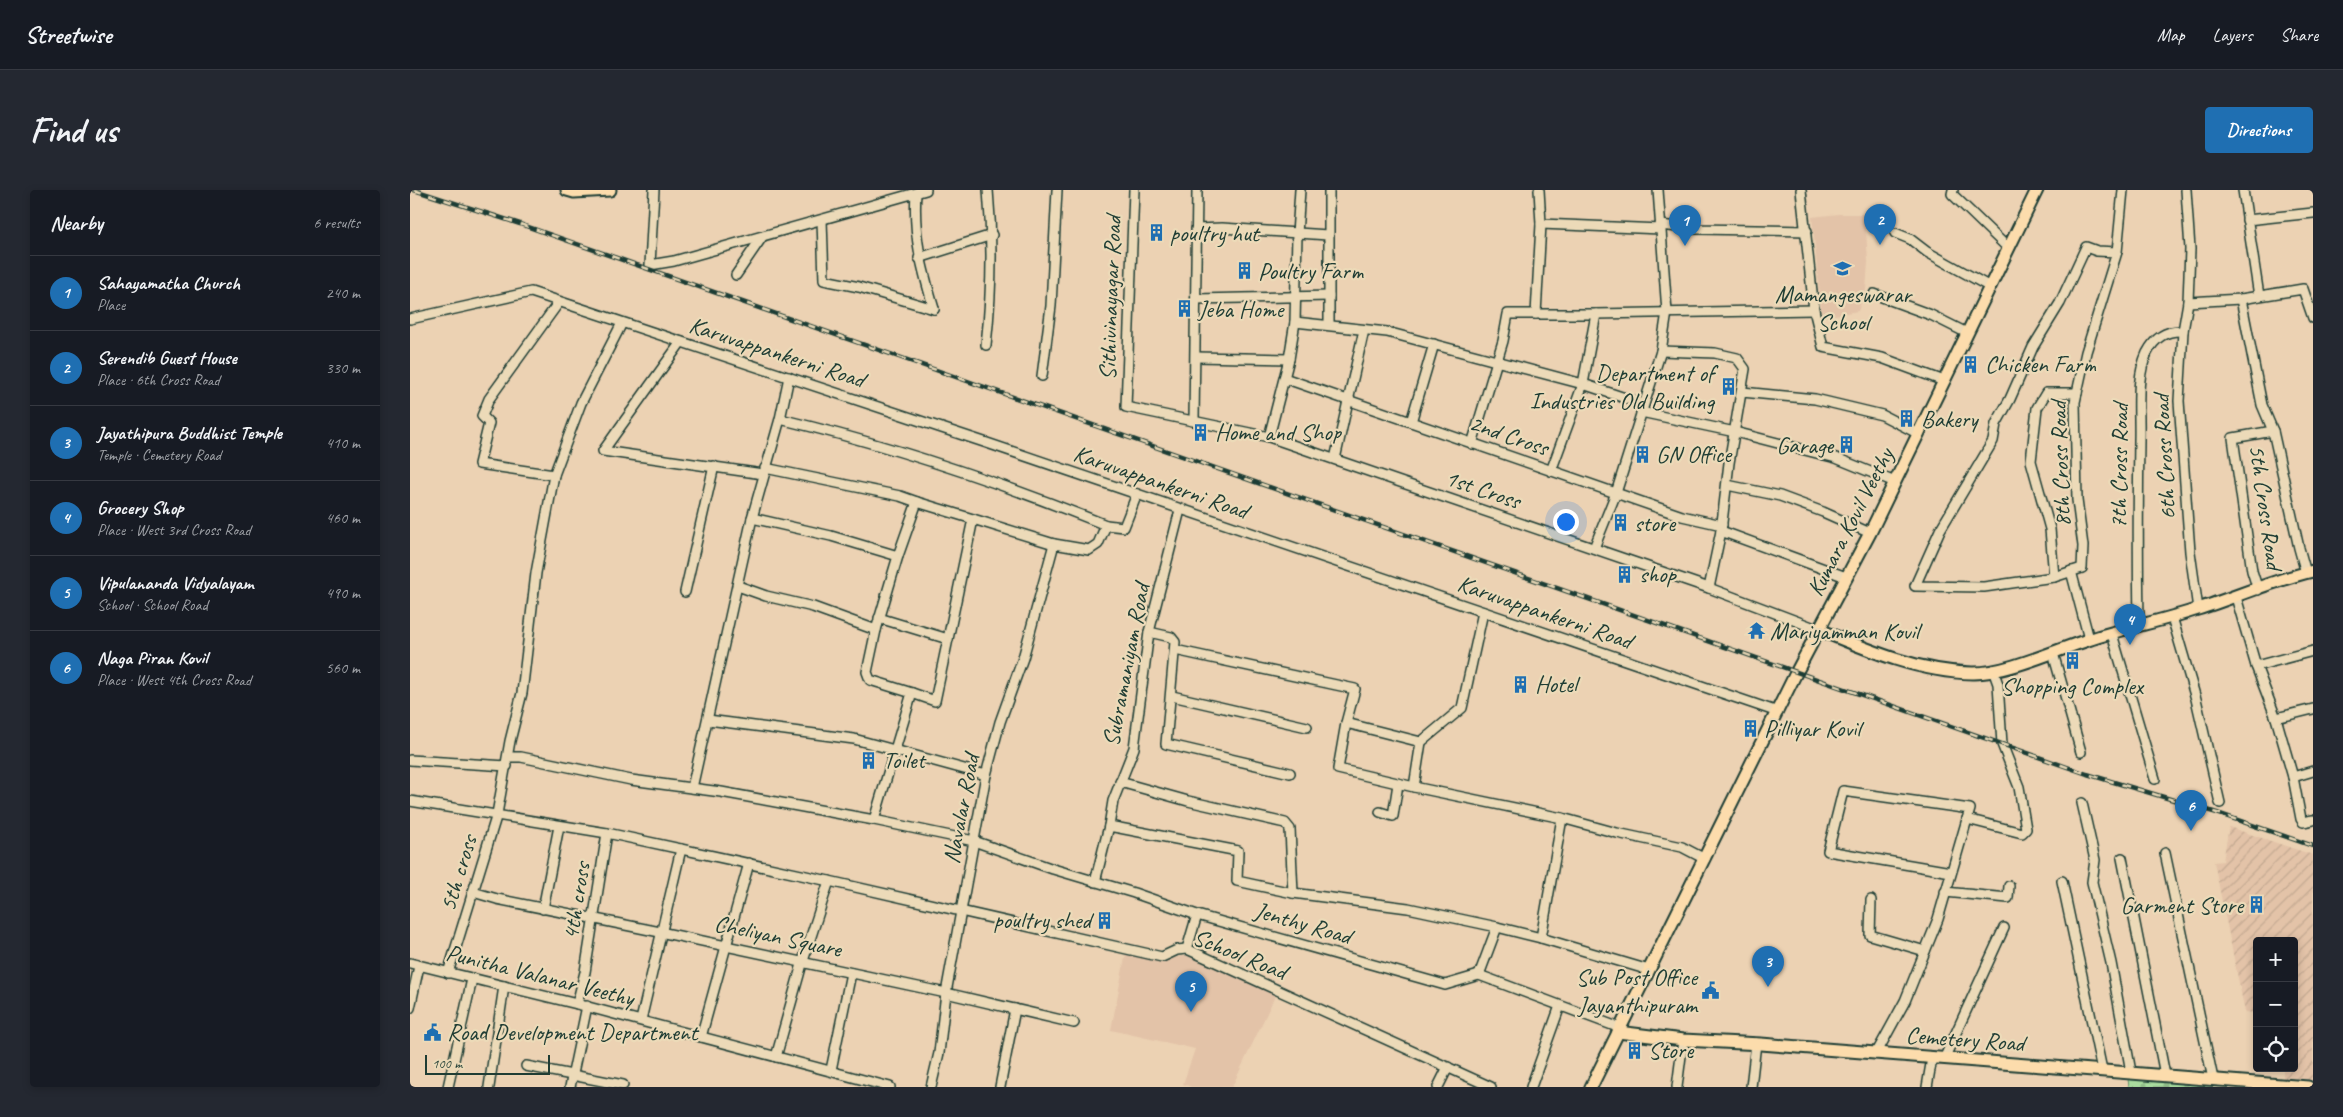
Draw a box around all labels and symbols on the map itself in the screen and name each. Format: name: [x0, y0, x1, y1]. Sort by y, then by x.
pin: 2: [1864, 204, 1896, 245]
pin: 1: [1669, 205, 1701, 246]
street label: Sithivinayagar Road: [1092, 212, 1128, 381]
place label: poultry hut: [1170, 218, 1261, 248]
building icon: poultry hut: [1146, 223, 1166, 243]
place label: Poultry Farm: [1258, 256, 1364, 286]
school or university icon: Mamangeswarar School: [1833, 258, 1853, 278]
building icon: Poultry Farm: [1234, 261, 1254, 281]
place label: Mamangeswarar School: [1775, 279, 1913, 337]
place label: Jeba Home: [1197, 294, 1285, 324]
building icon: Jeba Home: [1174, 299, 1194, 319]
street label: Karuvappankerni Road: [685, 310, 872, 396]
place label: Chicken Farm: [1985, 349, 2096, 379]
building icon: Chicken Farm: [1961, 354, 1981, 374]
place label: Department of Industries Old Building: [1530, 358, 1719, 416]
building icon: Department of Industries Old Building: [1718, 377, 1738, 397]
street label: 6th Cross Road: [2146, 390, 2182, 521]
street label: 8th Cross Road: [2043, 397, 2077, 527]
street label: 7th Cross Road: [2103, 399, 2135, 529]
place label: Bakery: [1921, 404, 1979, 434]
street label: 2nd Cross: [1466, 408, 1554, 463]
building icon: Bakery: [1897, 409, 1917, 429]
place label: Home and Shop: [1215, 417, 1343, 447]
building icon: Home and Shop: [1191, 422, 1211, 442]
place label: Garage: [1776, 430, 1835, 460]
building icon: Garage: [1837, 435, 1857, 455]
street label: Karuvappankerni Road: [1070, 438, 1256, 527]
place label: GN Office: [1656, 439, 1733, 469]
street label: Kumara Kovil Veethy: [1800, 441, 1901, 601]
street label: 5th Cross Road: [2242, 443, 2290, 575]
building icon: GN Office: [1632, 444, 1652, 464]
street label: 1st Cross: [1441, 462, 1526, 516]
place label: store: [1634, 508, 1677, 538]
your location: [1553, 509, 1579, 535]
building icon: store: [1610, 513, 1630, 533]
place label: shop: [1639, 559, 1678, 589]
building icon: shop: [1615, 564, 1635, 584]
street label: Karuvappankerni Road: [1454, 568, 1640, 657]
street label: Subramaniyam Road: [1096, 578, 1157, 749]
pin: 4: [2114, 604, 2146, 645]
place label: Mariyamman Kovil: [1770, 616, 1923, 646]
temple icon: Mariyamman Kovil: [1746, 621, 1766, 641]
building icon: Shopping Complex: [2062, 650, 2082, 670]
place label: Hotel: [1535, 669, 1581, 699]
place label: Shopping Complex: [2001, 671, 2145, 701]
building icon: Hotel: [1511, 674, 1531, 694]
place label: Pilliyar Kovil: [1764, 713, 1865, 743]
building icon: Pilliyar Kovil: [1740, 718, 1760, 738]
place label: Toilet: [883, 745, 927, 775]
street label: Navalar Road: [936, 748, 987, 866]
building icon: Toilet: [859, 750, 879, 770]
pin: 6: [2175, 790, 2207, 831]
street label: 5th cross: [432, 830, 484, 915]
street label: 4th cross: [555, 858, 597, 942]
place label: Garment Store: [2121, 890, 2245, 920]
street label: Jenthy Road: [1250, 895, 1358, 952]
building icon: Garment Store: [2247, 895, 2267, 915]
place label: poultry shed: [993, 905, 1095, 935]
street label: Cheliyan Square: [712, 908, 846, 965]
building icon: poultry shed: [1095, 910, 1115, 930]
street label: School Road: [1189, 922, 1295, 988]
street label: Punitha Valanar Veethy: [443, 937, 639, 1013]
pin: 3: [1752, 946, 1784, 987]
place label: Sub Post Office Jayanthipuram: [1576, 962, 1700, 1020]
pin: 5: [1175, 971, 1207, 1012]
public building icon: Sub Post Office Jayanthipuram: [1701, 981, 1721, 1001]
place label: Road Development Department: [447, 1017, 700, 1047]
street label: Cemetery Road: [1905, 1020, 2029, 1058]
public building icon: Road Development Department: [423, 1022, 443, 1042]
place label: Store: [1648, 1035, 1695, 1065]
building icon: Store: [1624, 1040, 1644, 1060]
scale bar: [425, 1052, 550, 1075]

